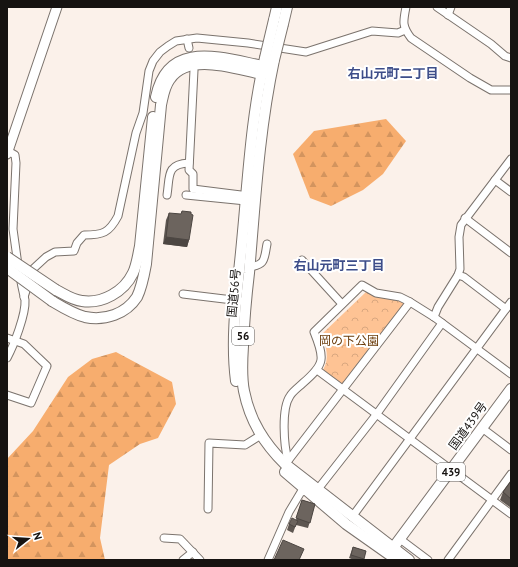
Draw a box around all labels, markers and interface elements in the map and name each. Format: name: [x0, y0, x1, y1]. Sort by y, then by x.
district label: 右山元町二丁目: [347, 65, 439, 82]
district label: 右山元町三丁目: [293, 257, 385, 274]
street label: 国道56号: [224, 268, 243, 318]
road number: 56: [232, 327, 254, 345]
park label: 岡の下公園: [319, 333, 379, 348]
street label: 国道439号: [445, 399, 490, 453]
road number: 439: [437, 463, 465, 481]
north arrow: [8, 519, 48, 559]
text: N: [30, 531, 45, 542]

